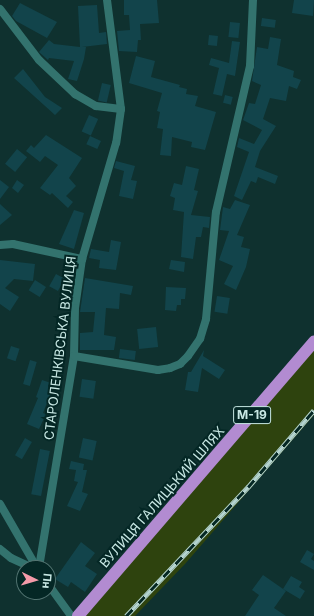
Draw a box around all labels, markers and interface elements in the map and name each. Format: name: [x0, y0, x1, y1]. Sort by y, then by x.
street label: СТАРОЛЕНКІВСЬКА ВУЛИЦЯ: [41, 255, 79, 441]
road number: М-19: [233, 405, 271, 425]
street label: ВУЛИЦЯ ГАЛИЦЬКИЙ ШЛЯХ: [97, 423, 227, 571]
north arrow: [16, 560, 56, 600]
text: Пн: [39, 573, 55, 589]

